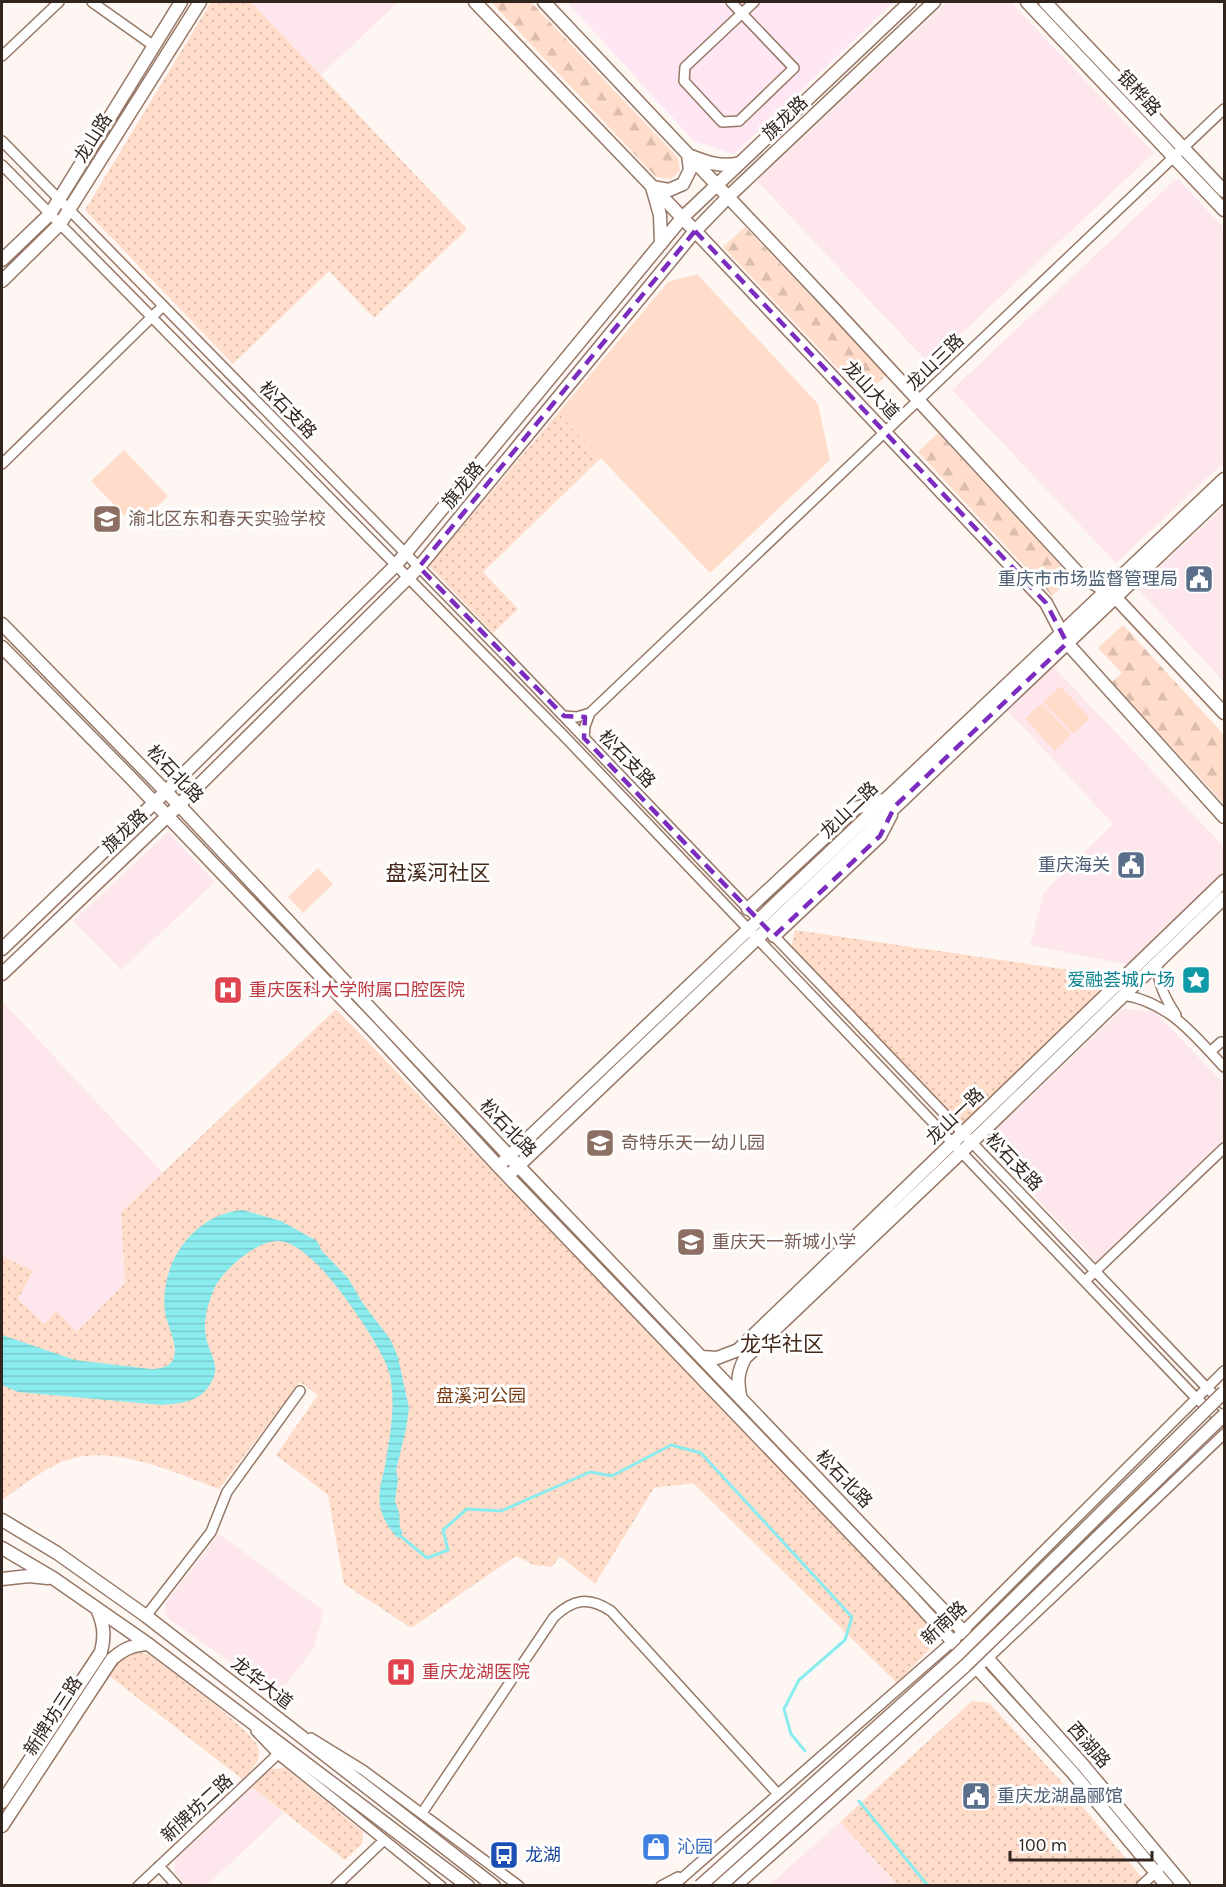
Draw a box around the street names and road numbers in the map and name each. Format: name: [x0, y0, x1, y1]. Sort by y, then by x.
street label: 银桦路: [1113, 66, 1165, 120]
street label: 旗龙路: [758, 91, 812, 145]
street label: 龙山路: [69, 109, 117, 167]
street label: 龙山三路: [901, 329, 969, 395]
street label: 龙山大道: [838, 356, 904, 424]
street label: 松石支路: [255, 377, 321, 443]
street label: 旗龙路: [437, 457, 489, 513]
street label: 松石支路: [594, 725, 660, 793]
street label: 松石北路: [142, 740, 208, 808]
street label: 龙山二路: [815, 777, 883, 843]
street label: 旗龙路: [98, 804, 152, 858]
street label: 龙山一路: [921, 1083, 989, 1149]
street label: 松石北路: [475, 1094, 541, 1162]
street label: 松石支路: [981, 1128, 1047, 1196]
street label: 松石北路: [811, 1445, 877, 1513]
street label: 新南路: [917, 1597, 971, 1649]
street label: 龙华大道: [227, 1652, 297, 1714]
street label: 新牌坊三路: [19, 1672, 87, 1760]
street label: 西湖路: [1063, 1717, 1115, 1773]
street label: 新牌坊二路: [157, 1769, 237, 1847]

